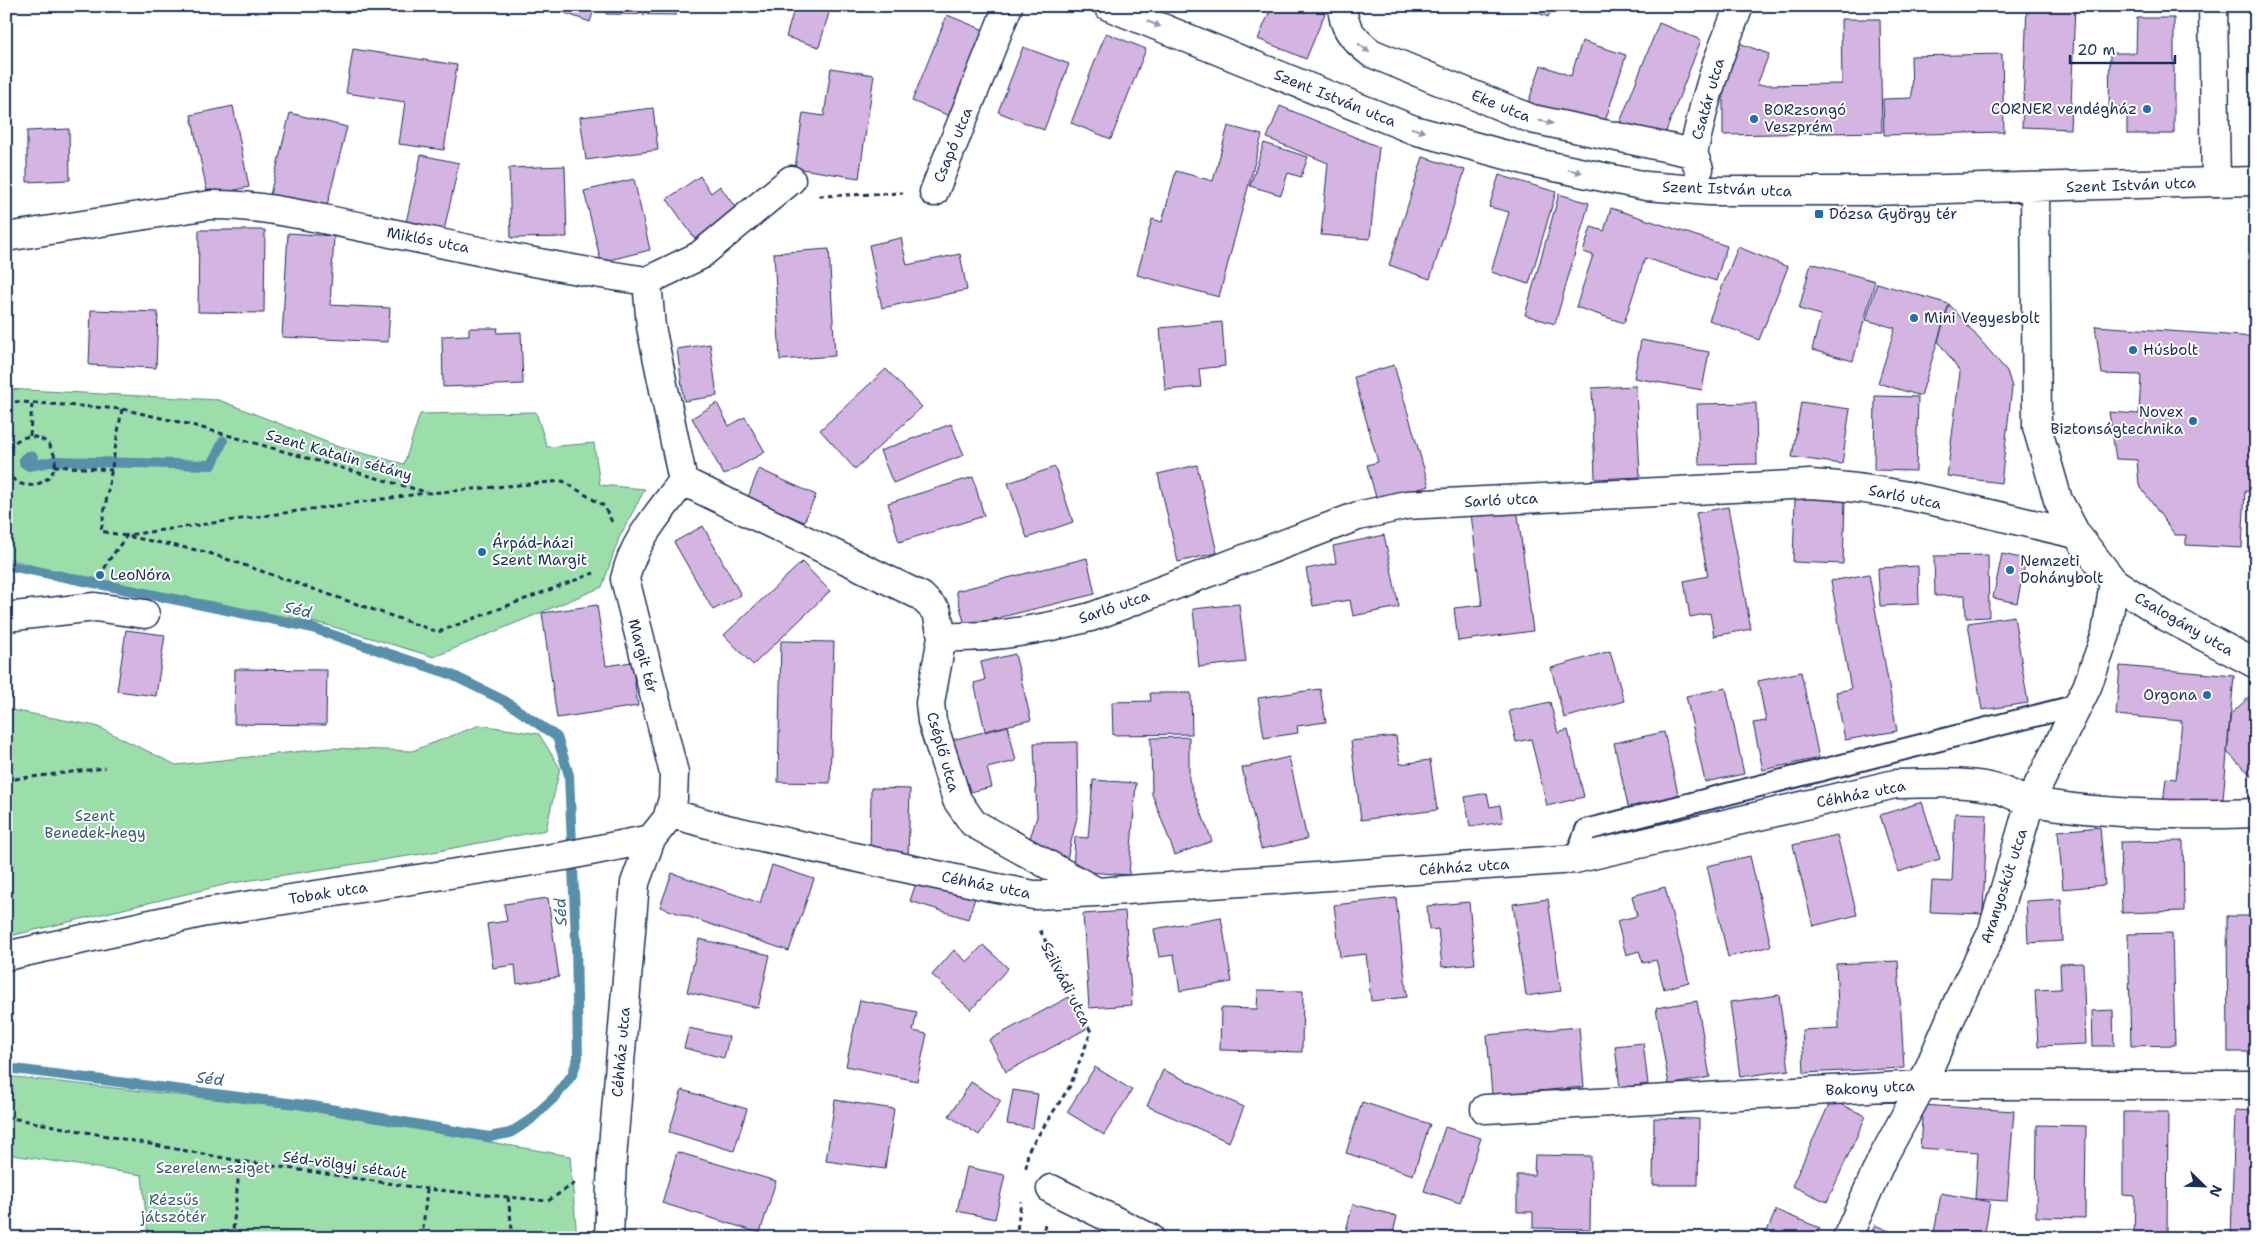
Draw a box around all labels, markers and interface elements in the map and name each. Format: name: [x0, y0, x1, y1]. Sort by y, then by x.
one-way arrow: [1146, 21, 1161, 29]
scale bar: [2070, 32, 2174, 64]
text: 20 m: [2077, 40, 2116, 60]
one-way arrow: [1357, 42, 1370, 53]
street label: Csatár utca: [1687, 55, 1729, 142]
street label: Szent István utca: [1271, 64, 1400, 132]
street label: Eke utca: [1468, 85, 1534, 127]
place label: CORNER vendégház: [1991, 99, 2137, 119]
place label: BORzsongó Veszprém: [1764, 100, 1846, 137]
marker: CORNER vendégház: [2141, 103, 2153, 115]
street label: Csapó utca: [929, 104, 977, 185]
marker: BORzsongó Veszprém: [1748, 113, 1760, 125]
one-way arrow: [1538, 119, 1554, 127]
one-way arrow: [1411, 127, 1426, 135]
one-way arrow: [1568, 167, 1583, 175]
street label: Szent István utca: [2066, 173, 2197, 197]
street label: Szent István utca: [1662, 177, 1793, 201]
place label: Dózsa György tér: [1829, 204, 1957, 224]
marker: Dózsa György tér: [1813, 208, 1825, 220]
street label: Miklós utca: [385, 222, 472, 258]
place label: Mini Vegyesbolt: [1924, 308, 2040, 328]
marker: Mini Vegyesbolt: [1908, 312, 1920, 324]
place label: Húsbolt: [2143, 340, 2198, 360]
marker: Húsbolt: [2127, 344, 2139, 356]
place label: Novex Biztonságtechnika: [2051, 402, 2184, 439]
marker: Novex Biztonságtechnika: [2187, 415, 2199, 427]
street label: Szent Katalin sétány: [264, 425, 414, 485]
street label: Sarló utca: [1867, 480, 1944, 514]
street label: Sarló utca: [1464, 488, 1539, 512]
place label: Árpád-házi Szent Margit: [492, 532, 587, 570]
marker: Árpád-házi Szent Margit: [476, 546, 488, 558]
place label: Nemzeti Dohánybolt: [2020, 551, 2104, 588]
marker: Nemzeti Dohánybolt: [2004, 564, 2016, 576]
place label: LeoNóra: [110, 565, 171, 585]
marker: LeoNóra: [94, 569, 106, 581]
street label: Sarló utca: [1076, 585, 1153, 628]
street label: Csalogány utca: [2131, 588, 2238, 661]
water label: Séd: [282, 596, 315, 623]
street label: Margit tér: [623, 617, 663, 695]
place label: Orgona: [2143, 685, 2198, 705]
marker: Orgona: [2201, 689, 2213, 701]
street label: Cséplő utca: [922, 710, 964, 795]
street label: Céhház utca: [1815, 775, 1908, 812]
park label: Szent Benedek-hegy: [44, 806, 146, 843]
street label: Aranyoskút utca: [1976, 825, 2032, 946]
street label: Céhház utca: [1418, 854, 1510, 880]
street label: Céhház utca: [940, 867, 1033, 904]
street label: Tobak utca: [287, 877, 370, 909]
water label: Séd: [549, 897, 571, 926]
street label: Szilvádi utca: [1036, 938, 1096, 1030]
street label: Céhház utca: [607, 1005, 635, 1098]
water label: Séd: [195, 1066, 226, 1091]
street label: Bakony utca: [1825, 1076, 1916, 1100]
street label: Séd-völgyi sétaút: [281, 1146, 409, 1184]
park label: Szerelem-sziget: [156, 1158, 270, 1178]
north arrow: [2180, 1162, 2230, 1212]
text: N: [2206, 1182, 2226, 1200]
park label: Rézsűs játszótér: [140, 1190, 207, 1227]

